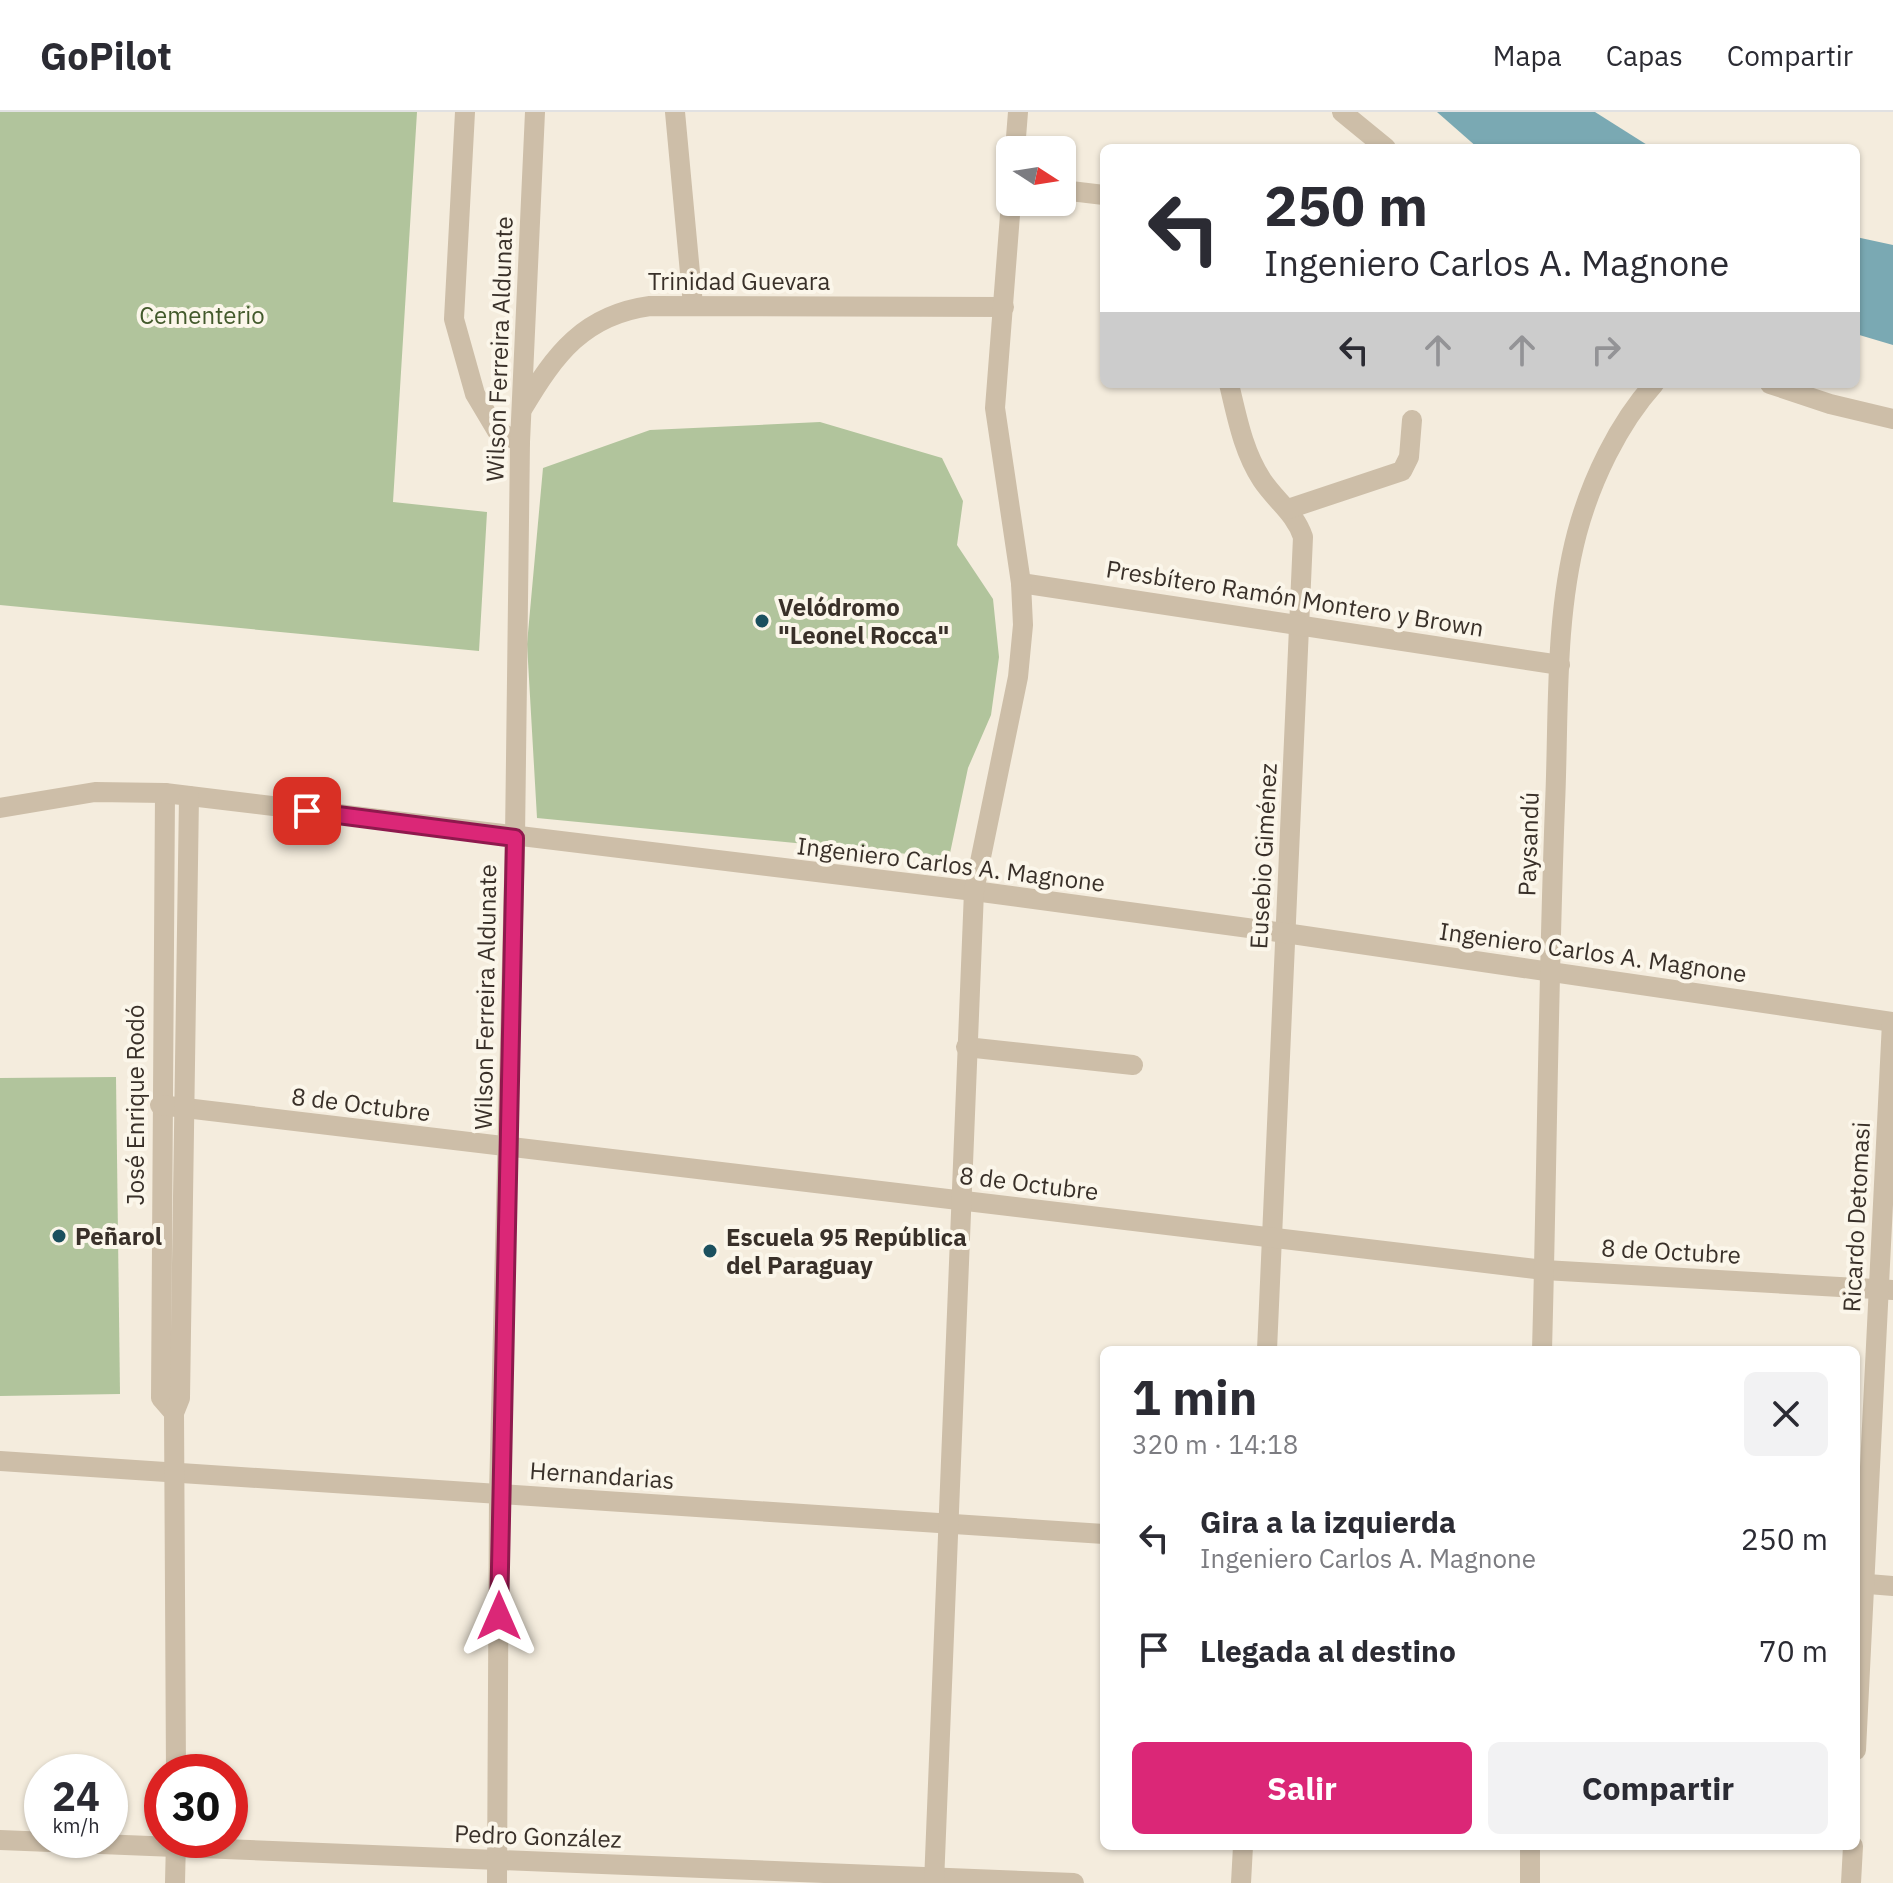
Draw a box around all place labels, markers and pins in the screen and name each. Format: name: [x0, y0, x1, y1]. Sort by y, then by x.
place label: Velódromo "Leonel Rocca": [778, 591, 949, 651]
marker: Velódromo "Leonel Rocca": [753, 612, 771, 630]
pin: [273, 777, 341, 845]
place label: Peñarol: [75, 1220, 162, 1252]
place label: Escuela 95 República del Paraguay: [726, 1221, 967, 1281]
marker: Peñarol: [50, 1227, 68, 1245]
marker: Escuela 95 República del Paraguay: [701, 1242, 719, 1260]

